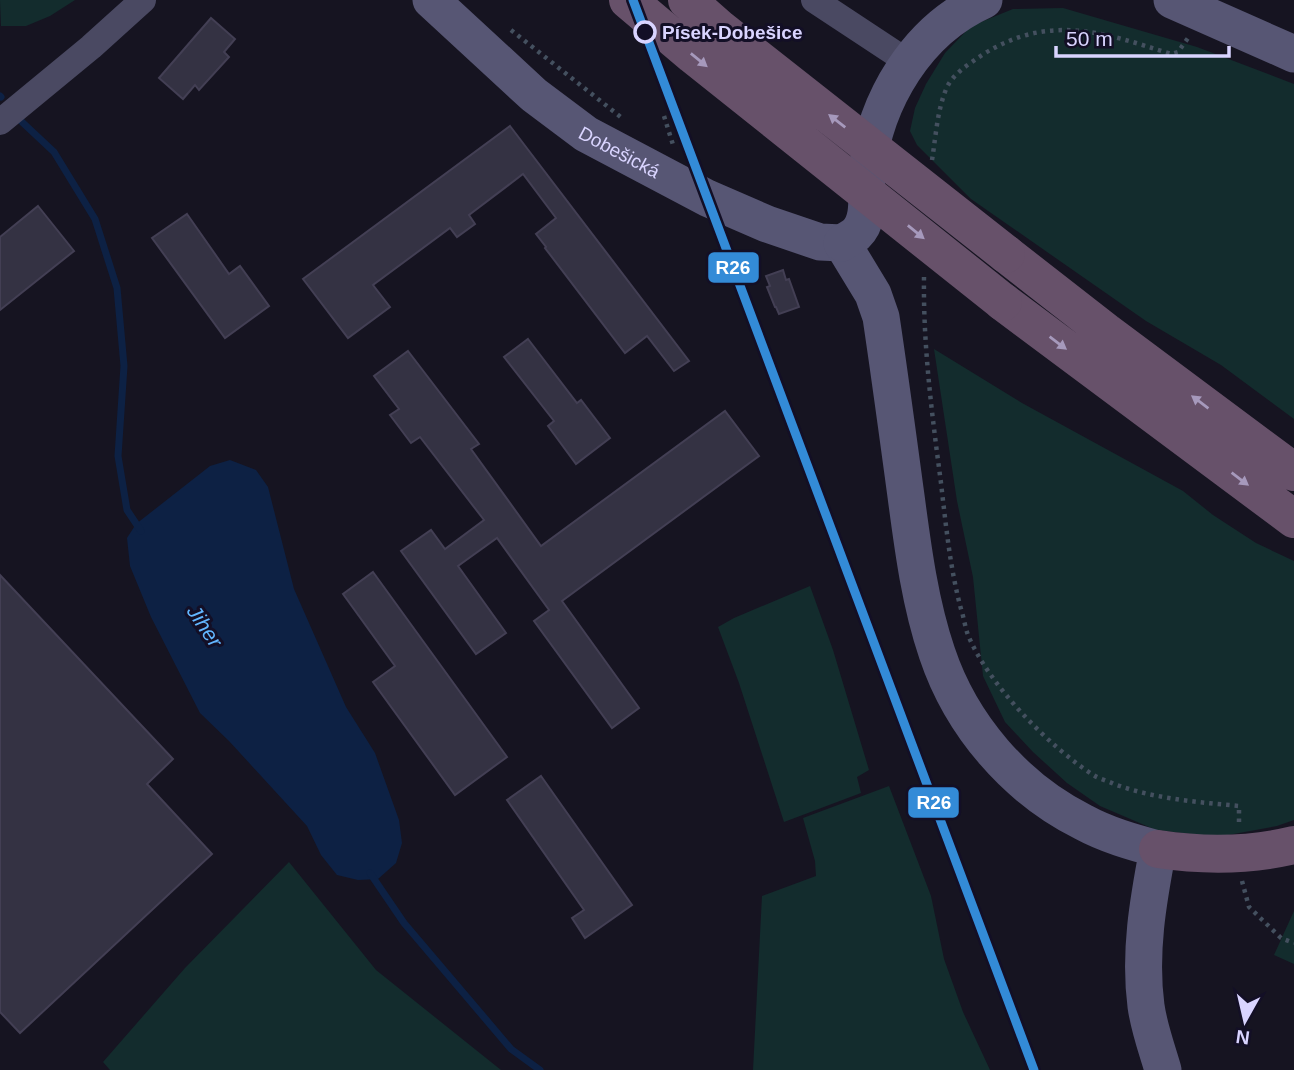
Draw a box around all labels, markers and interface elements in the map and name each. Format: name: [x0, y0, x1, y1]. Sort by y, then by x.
scale bar: [1056, 14, 1229, 58]
marker: Písek-Dobešice: [634, 21, 656, 43]
place label: Písek-Dobešice: [662, 22, 802, 43]
text: 50 m: [1066, 27, 1113, 50]
one-way arrow: [691, 52, 708, 67]
one-way arrow: [828, 114, 846, 128]
street label: Dobešická: [575, 122, 664, 182]
one-way arrow: [906, 225, 924, 240]
line badge: R26: [707, 251, 760, 284]
text: R26: [716, 257, 750, 278]
one-way arrow: [1048, 335, 1066, 350]
one-way arrow: [1191, 395, 1209, 409]
one-way arrow: [1231, 471, 1249, 485]
water label: Jiher: [182, 600, 228, 652]
line badge: R26: [907, 786, 960, 819]
text: R26: [917, 792, 951, 813]
north arrow: [1210, 986, 1280, 1056]
text: N: [1234, 1026, 1251, 1049]

